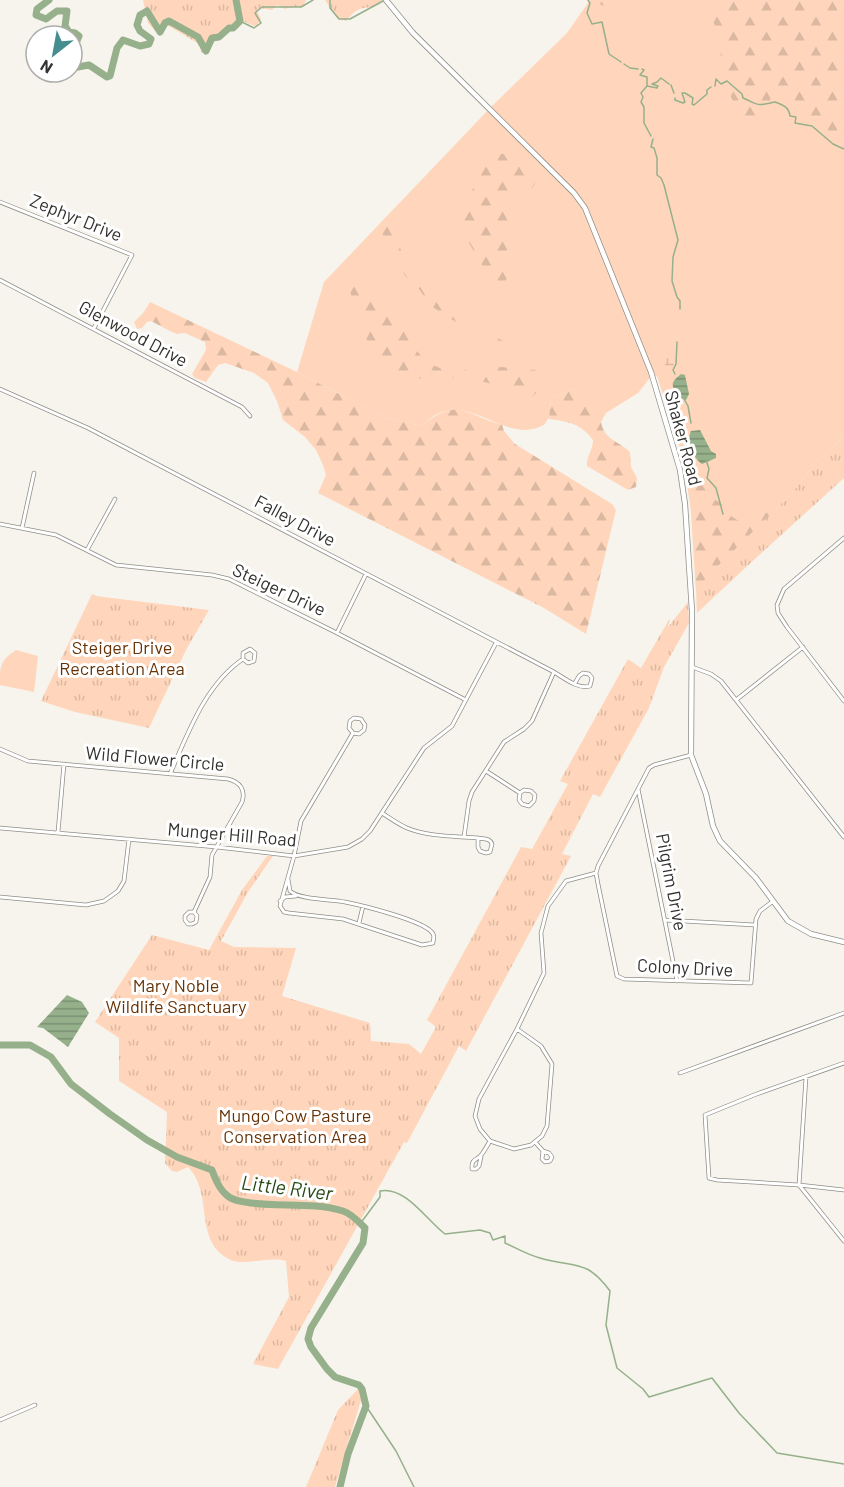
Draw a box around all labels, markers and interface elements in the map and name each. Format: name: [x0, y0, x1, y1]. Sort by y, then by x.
north arrow: [24, 24, 84, 84]
text: N: [37, 56, 55, 78]
street label: Zephyr Drive: [27, 189, 126, 246]
street label: Glenwood Drive: [75, 295, 192, 371]
street label: Shaker Road: [661, 388, 707, 488]
street label: Falley Drive: [251, 490, 340, 551]
street label: Steiger Drive: [229, 558, 330, 620]
park label: Steiger Drive Recreation Area: [59, 636, 185, 679]
street label: Wild Flower Circle: [85, 741, 225, 775]
street label: Munger Hill Road: [167, 817, 298, 851]
street label: Pilgrim Drive: [652, 831, 692, 932]
street label: Colony Drive: [636, 953, 734, 981]
park label: Mary Noble Wildlife Sanctuary: [105, 974, 247, 1017]
park label: Mungo Cow Pasture Conservation Area: [219, 1104, 371, 1147]
water label: Little River: [240, 1169, 335, 1205]

